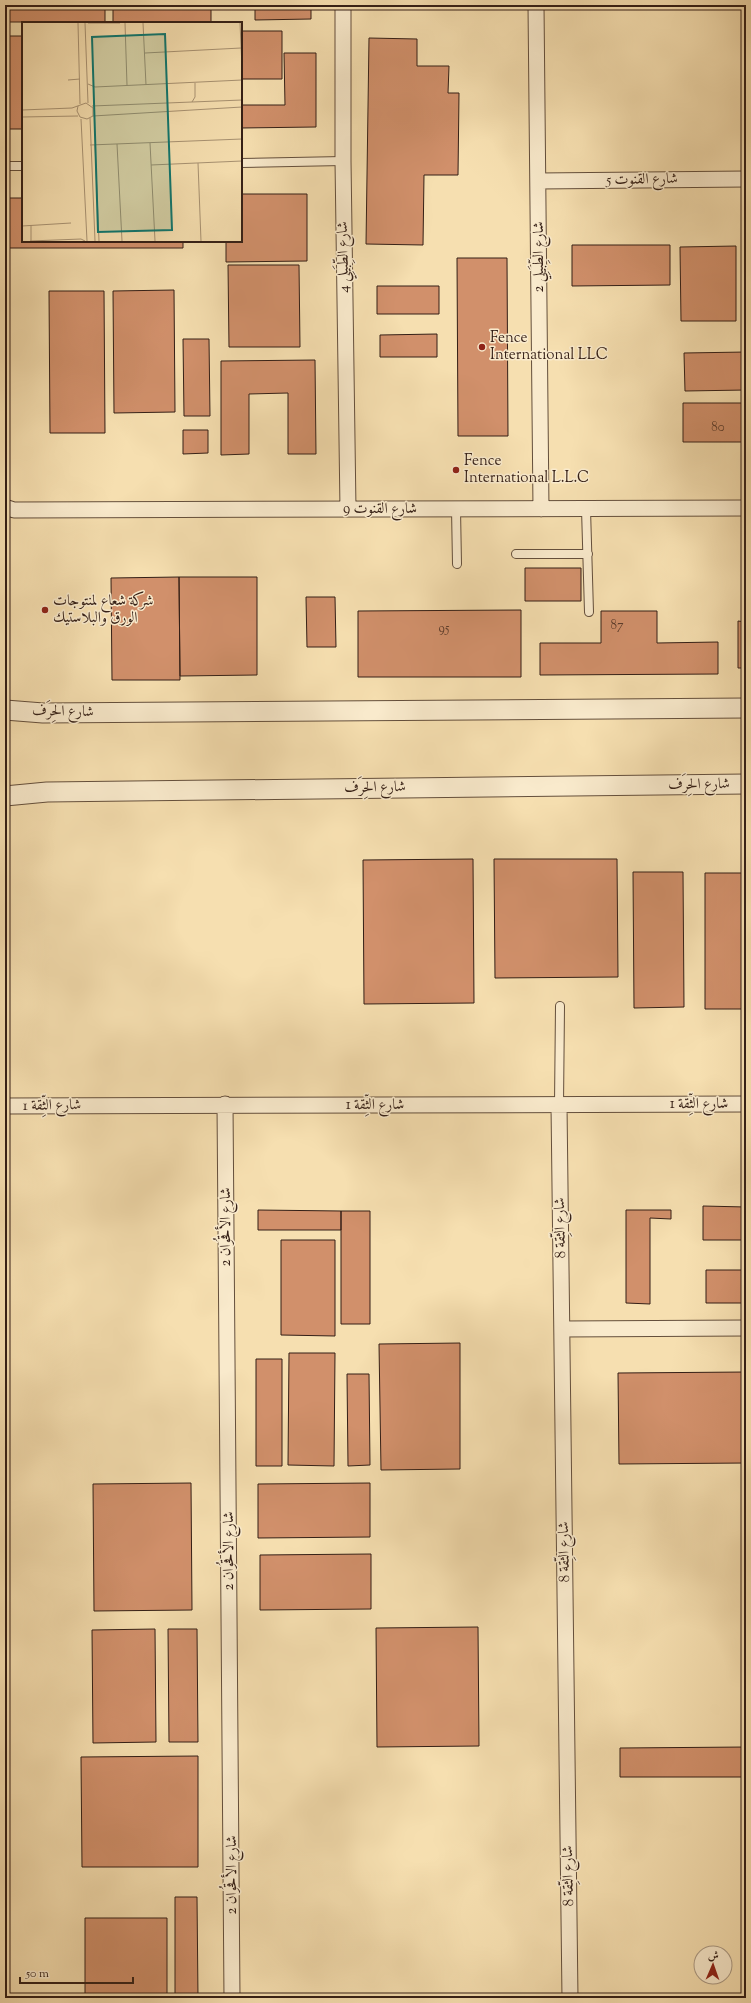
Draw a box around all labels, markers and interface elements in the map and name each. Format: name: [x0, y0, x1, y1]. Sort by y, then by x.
inset map: [22, 22, 242, 242]
street label: شارع القنوت 5: [605, 169, 678, 192]
street label: شارع الطِّبَيلِي 4: [331, 221, 357, 293]
street label: شارع الطِّبَيلِي 2: [527, 222, 552, 292]
place label: Fence International LLC: [490, 328, 608, 366]
marker: Fence International LLC: [477, 342, 487, 352]
house number: 80: [711, 419, 725, 437]
place label: Fence International L.L.C: [464, 451, 589, 489]
marker: Fence International L.L.C: [451, 465, 461, 475]
street label: شارع القنوت 9: [343, 499, 417, 521]
place label: شركة شعاع لمنتوجات الورق والبلاستيك: [53, 591, 153, 629]
marker: شركة شعاع لمنتوجات الورق والبلاستيك: [40, 605, 50, 615]
house number: 87: [610, 617, 624, 635]
house number: 95: [439, 620, 450, 638]
street label: شارع الحِرَف: [32, 699, 94, 724]
street label: شارع الحِرَف: [668, 772, 730, 797]
street label: شارع الحِرَف: [344, 775, 406, 800]
street label: شارع الثِّقة 1: [670, 1092, 728, 1116]
street label: شارع الثِّقة 1: [23, 1093, 81, 1118]
street label: شارع الثِّقة 1: [346, 1093, 404, 1117]
street label: شارع الأقحُوان 2: [212, 1187, 238, 1267]
street label: شارع الثِّقة 8: [548, 1197, 573, 1259]
street label: شارع الأقحُوان 2: [215, 1511, 241, 1591]
street label: شارع الثِّقة 8: [552, 1521, 577, 1583]
street label: شارع الأقحُوان 2: [218, 1835, 244, 1915]
street label: شارع الثِّقة 8: [556, 1845, 581, 1907]
north arrow: [693, 1945, 733, 1985]
text: ش: [708, 1948, 719, 1964]
scale bar: [20, 1959, 133, 1985]
text: 50 m: [25, 1965, 49, 1983]

